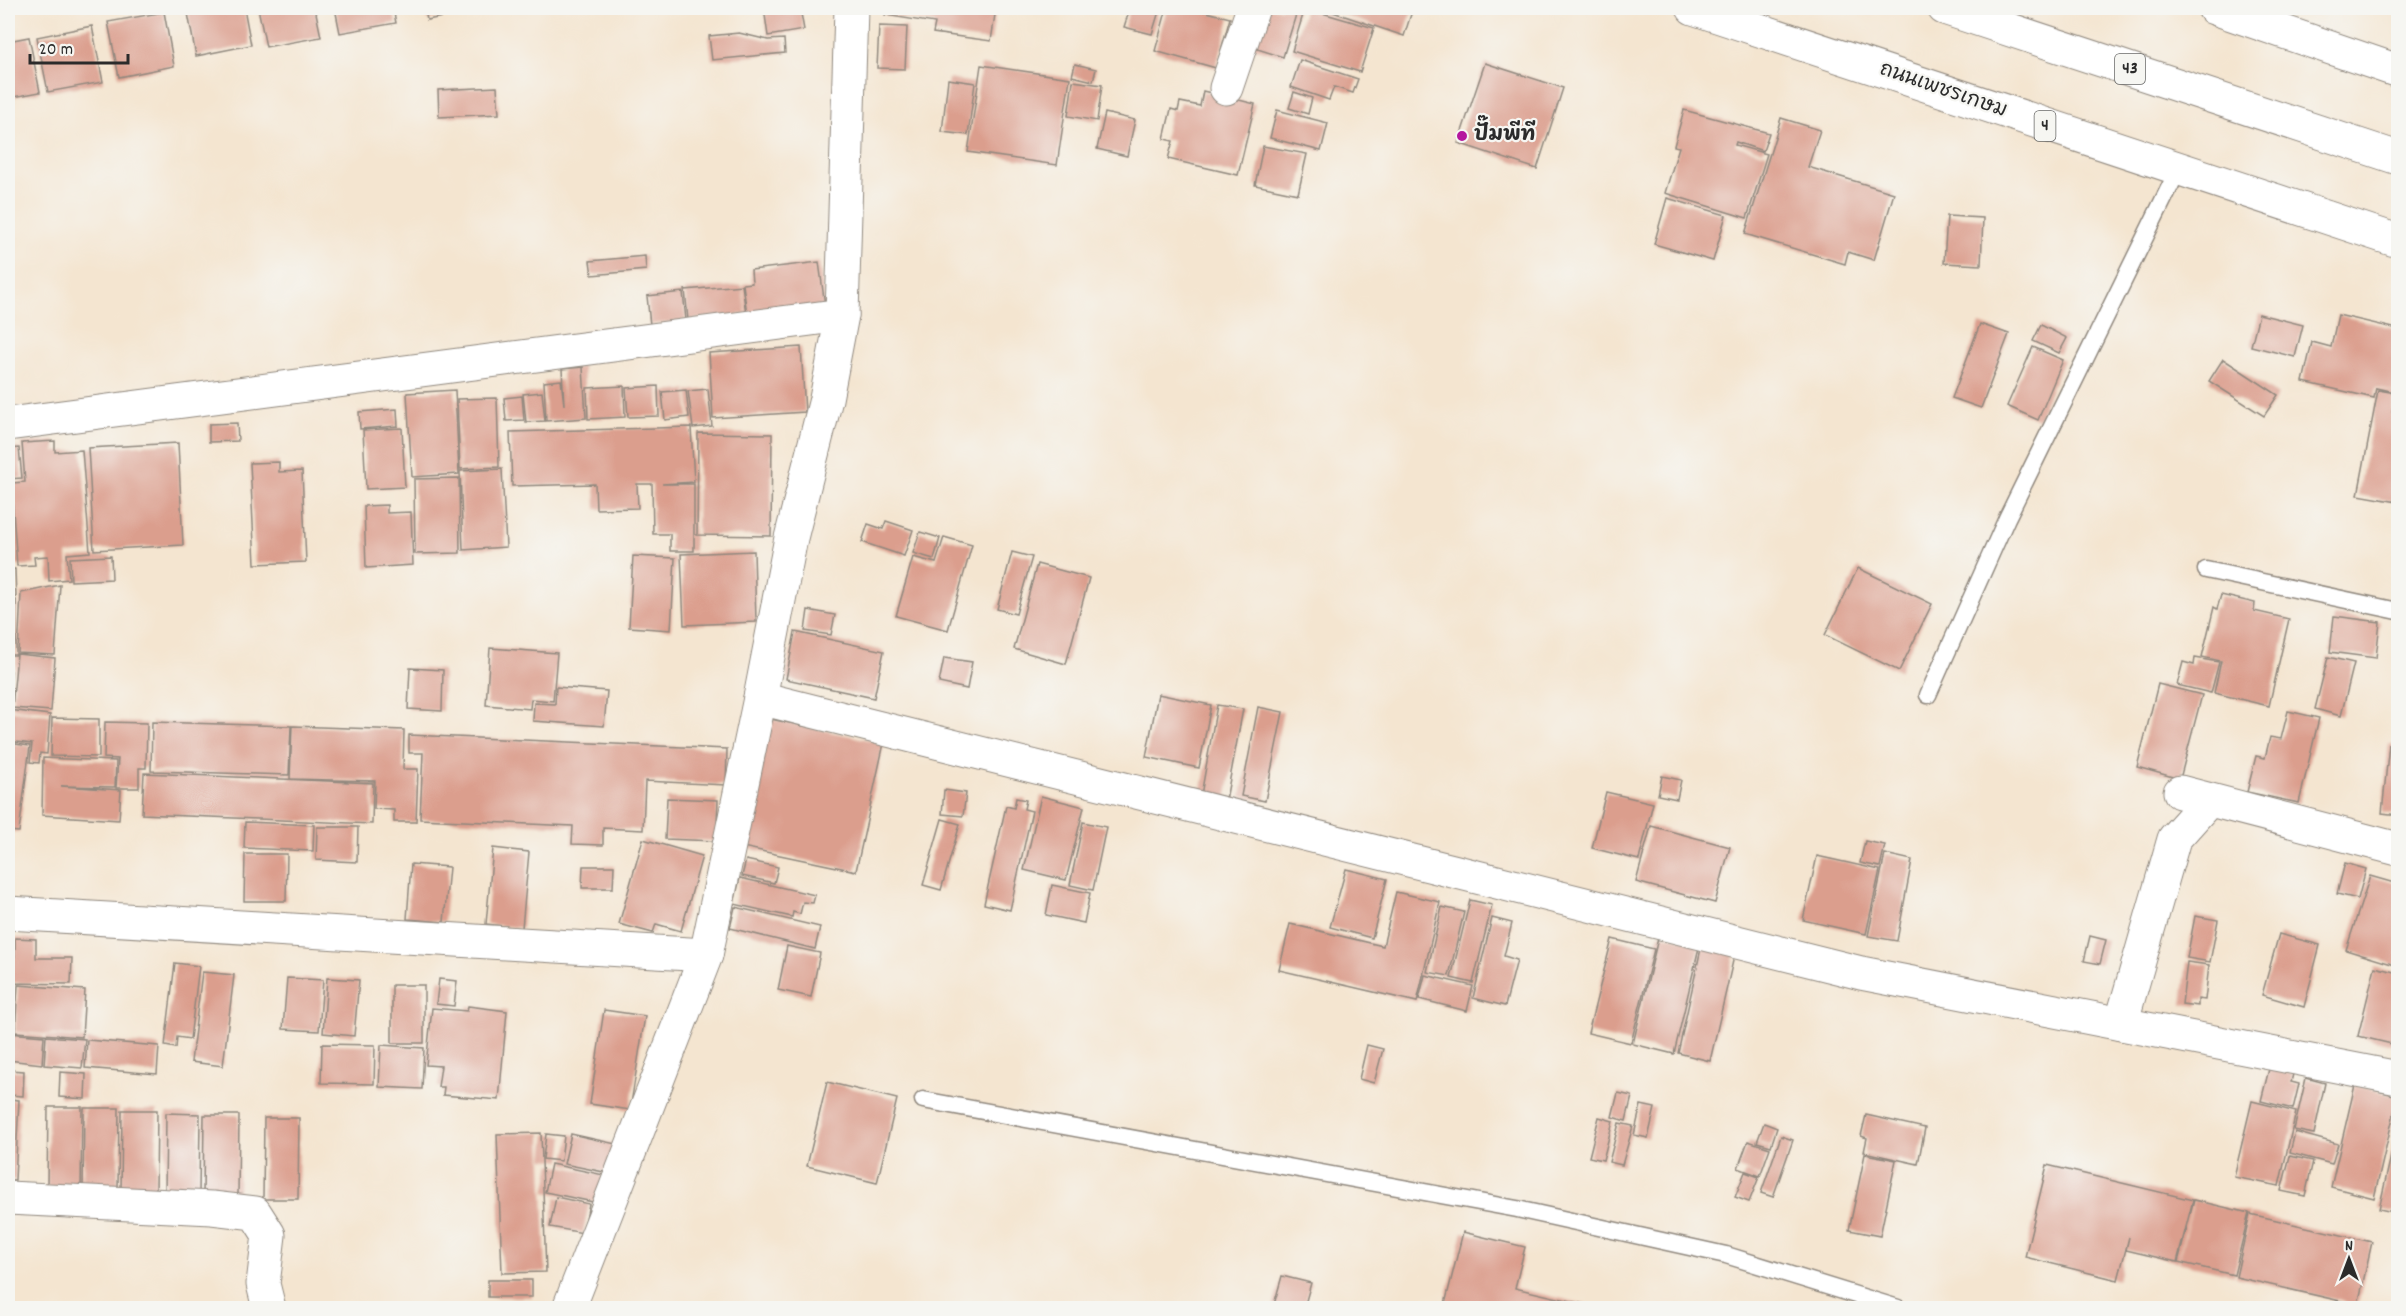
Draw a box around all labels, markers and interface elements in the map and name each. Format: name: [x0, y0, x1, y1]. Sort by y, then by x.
scale bar: [30, 27, 128, 65]
text: 20 m: [39, 38, 73, 63]
road number: 43: [2115, 54, 2145, 84]
street label: ถนนเพชรเกษม: [1876, 56, 2010, 126]
road number: 4: [2034, 111, 2056, 141]
place label: ปั๊มพีที: [1474, 114, 1536, 150]
marker: ปั๊มพีที: [1455, 129, 1469, 143]
north arrow: [2319, 1229, 2379, 1289]
text: N: [2345, 1235, 2353, 1258]

